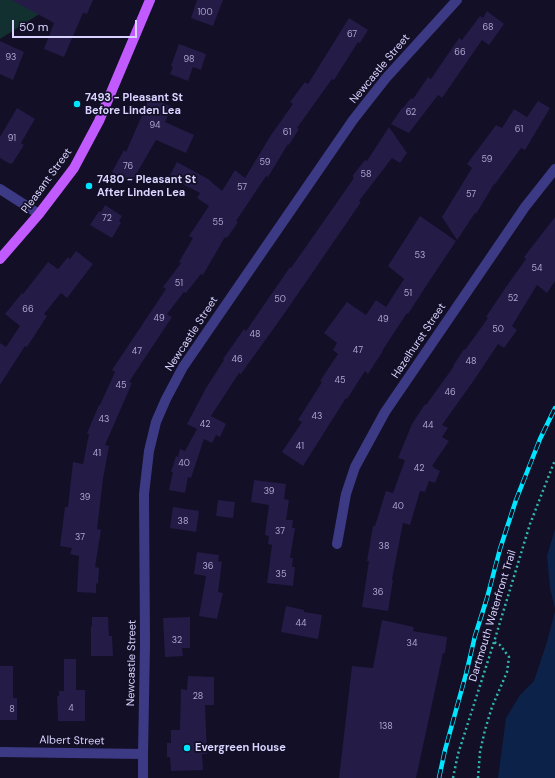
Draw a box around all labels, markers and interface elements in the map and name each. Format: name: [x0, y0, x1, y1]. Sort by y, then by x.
house number: 100: [197, 8, 213, 18]
scale bar: [14, 12, 139, 38]
text: 50 m: [19, 19, 48, 35]
house number: 68: [482, 23, 494, 33]
house number: 67: [347, 30, 357, 40]
street label: Newcastle Street: [347, 32, 413, 106]
house number: 66: [454, 48, 466, 58]
house number: 93: [6, 53, 16, 63]
house number: 98: [184, 55, 194, 65]
place label: 7493 - Pleasant St Before Linden Lea: [85, 91, 183, 117]
marker: 7493 - Pleasant St Before Linden Lea: [72, 99, 82, 109]
house number: 62: [406, 108, 416, 118]
house number: 94: [149, 121, 161, 131]
house number: 61: [515, 125, 523, 135]
house number: 61: [283, 128, 291, 138]
house number: 91: [8, 134, 16, 144]
street label: Pleasant Street: [19, 146, 75, 216]
house number: 59: [482, 155, 492, 165]
house number: 59: [260, 158, 270, 168]
house number: 76: [123, 162, 133, 172]
house number: 58: [361, 170, 371, 180]
place label: 7480 - Pleasant St After Linden Lea: [97, 173, 196, 199]
marker: 7480 - Pleasant St After Linden Lea: [84, 181, 94, 191]
house number: 57: [237, 183, 247, 193]
house number: 57: [466, 190, 476, 200]
house number: 72: [102, 214, 112, 224]
house number: 55: [213, 218, 223, 228]
house number: 53: [415, 251, 425, 261]
house number: 54: [532, 264, 542, 274]
house number: 51: [175, 279, 183, 289]
house number: 51: [404, 289, 412, 299]
street label: Newcastle Street: [163, 294, 221, 374]
house number: 52: [508, 294, 518, 304]
house number: 50: [274, 295, 286, 305]
street label: Hazelhurst Street: [389, 301, 449, 381]
house number: 66: [22, 305, 34, 315]
house number: 49: [153, 314, 165, 324]
house number: 49: [377, 315, 389, 325]
house number: 50: [492, 325, 504, 335]
house number: 48: [250, 330, 260, 340]
house number: 47: [353, 346, 363, 356]
house number: 47: [132, 347, 142, 357]
house number: 46: [231, 355, 243, 365]
house number: 48: [466, 357, 476, 367]
house number: 45: [335, 376, 345, 386]
house number: 45: [116, 381, 126, 391]
house number: 46: [444, 388, 456, 398]
house number: 43: [312, 412, 322, 422]
house number: 43: [99, 415, 109, 425]
house number: 42: [200, 420, 210, 430]
house number: 44: [423, 421, 433, 431]
house number: 41: [296, 442, 304, 452]
house number: 41: [93, 449, 101, 459]
house number: 40: [178, 459, 190, 469]
house number: 42: [414, 464, 424, 474]
house number: 39: [264, 487, 274, 497]
house number: 39: [80, 493, 90, 503]
house number: 40: [392, 502, 404, 512]
house number: 38: [178, 517, 188, 527]
house number: 37: [275, 527, 285, 537]
house number: 37: [75, 533, 85, 543]
house number: 38: [379, 542, 389, 552]
street label: Dartmouth Waterfront Trail: [467, 549, 519, 683]
house number: 36: [203, 562, 213, 572]
house number: 35: [276, 570, 286, 580]
house number: 36: [373, 588, 383, 598]
house number: 44: [296, 619, 306, 629]
street label: Newcastle Street: [125, 620, 139, 706]
house number: 32: [172, 636, 182, 646]
house number: 34: [407, 639, 417, 649]
house number: 28: [193, 692, 203, 702]
house number: 4: [68, 704, 74, 714]
house number: 8: [9, 705, 15, 715]
house number: 138: [379, 722, 393, 732]
street label: Albert Street: [39, 734, 105, 748]
place label: Evergreen House: [195, 741, 286, 755]
marker: Evergreen House: [182, 743, 192, 753]

